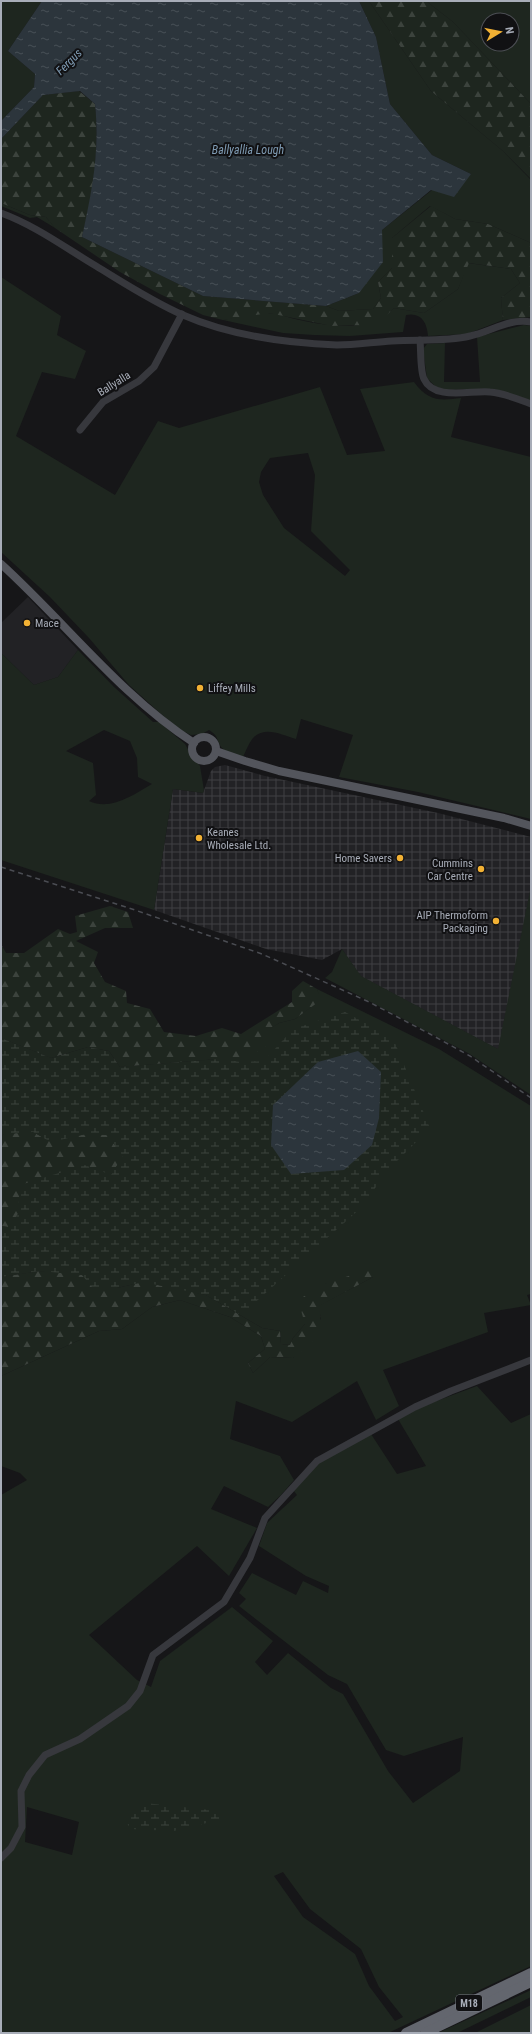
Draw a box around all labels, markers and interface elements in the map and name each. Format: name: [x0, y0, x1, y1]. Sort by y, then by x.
north arrow: [480, 12, 520, 52]
text: N: [502, 26, 516, 35]
water label: Fergus: [53, 46, 85, 78]
water label: Ballyallia Lough: [212, 143, 285, 157]
street label: Ballyalla: [95, 369, 133, 399]
place label: Mace: [35, 617, 59, 630]
marker: Mace: [22, 618, 32, 628]
place label: Liffey Mills: [208, 682, 256, 695]
marker: Liffey Mills: [195, 683, 205, 693]
place label: Keanes Wholesale Ltd.: [207, 826, 271, 852]
marker: Keanes Wholesale Ltd.: [194, 833, 204, 843]
place label: Home Savers: [335, 852, 392, 865]
marker: Home Savers: [395, 853, 405, 863]
place label: Cummins Car Centre: [427, 857, 473, 883]
marker: Cummins Car Centre: [476, 864, 486, 874]
place label: AIP Thermoform Packaging: [417, 909, 488, 935]
marker: AIP Thermoform Packaging: [491, 916, 501, 926]
road number: M18: [456, 1995, 482, 2011]

